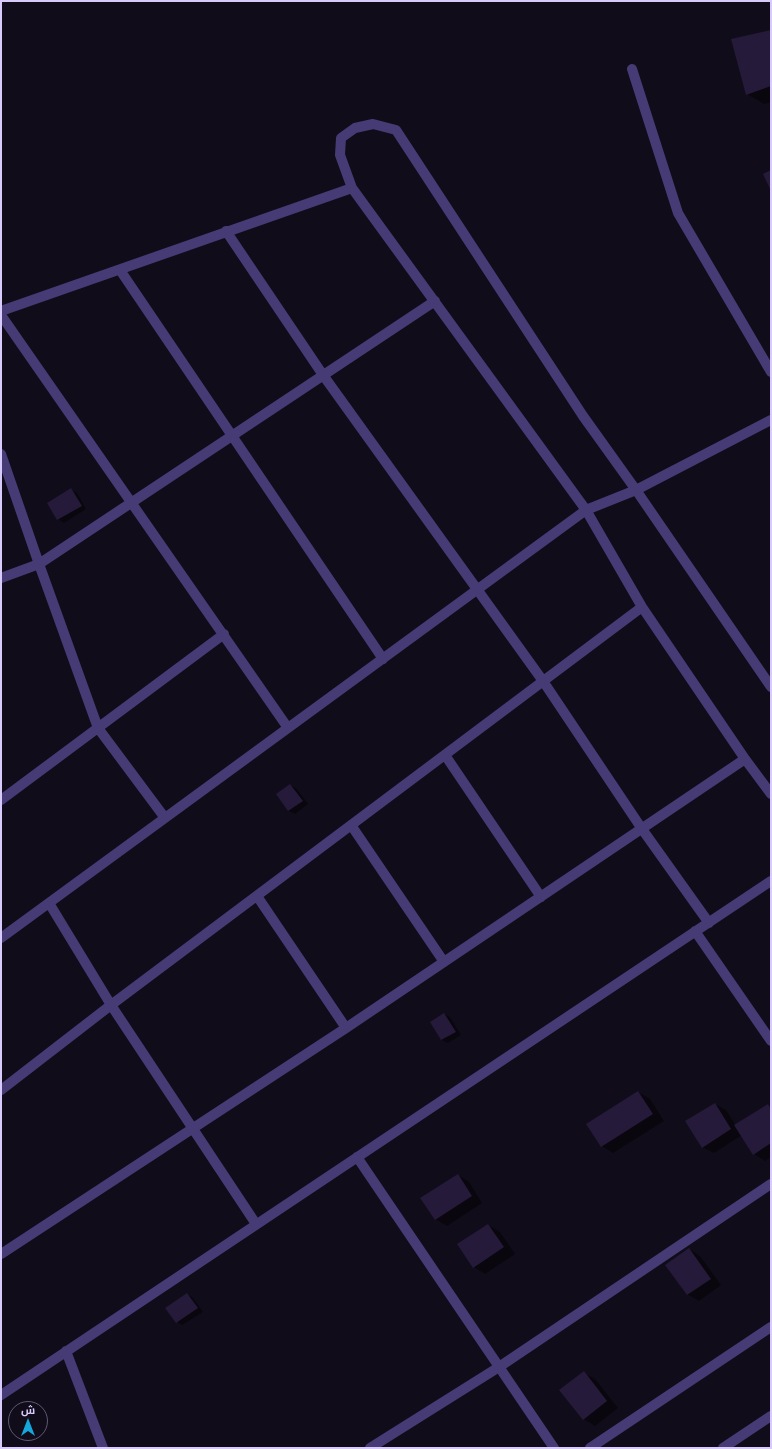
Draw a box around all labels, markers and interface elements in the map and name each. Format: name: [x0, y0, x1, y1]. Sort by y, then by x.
north arrow: [8, 1401, 48, 1441]
text: ش: [21, 1403, 35, 1417]

